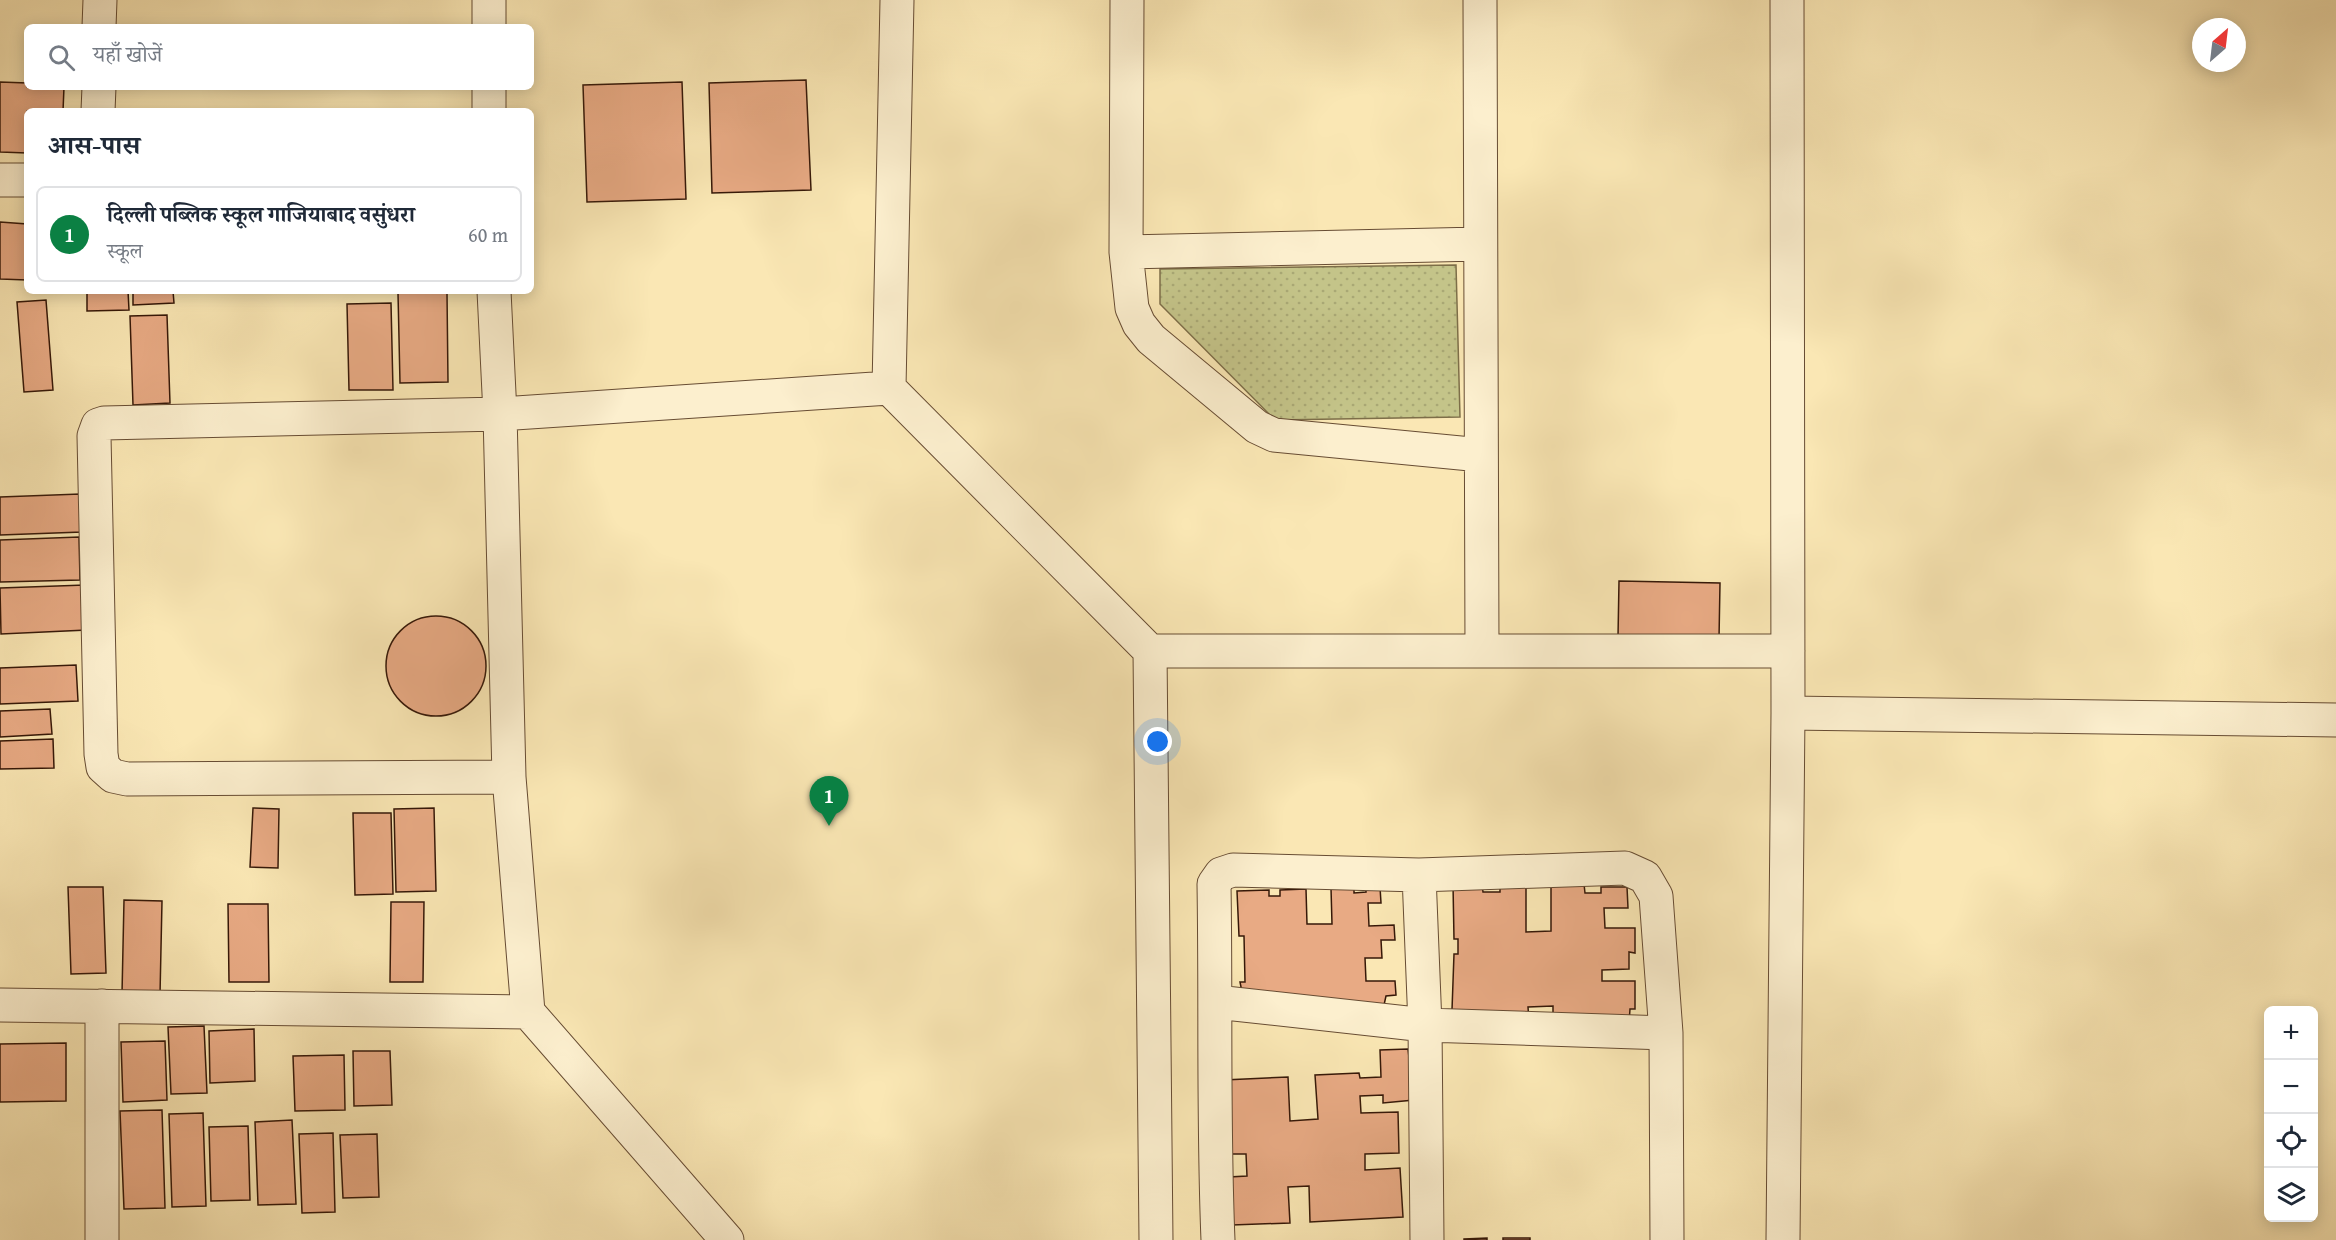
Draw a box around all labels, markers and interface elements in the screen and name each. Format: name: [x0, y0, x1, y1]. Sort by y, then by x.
north arrow: [2192, 18, 2246, 72]
search box: [24, 24, 534, 90]
text: यहाँ खोजें: [93, 38, 162, 70]
icon: search: [45, 41, 78, 74]
text: आस-पास: [48, 125, 140, 164]
text: दिल्ली पब्लिक स्कूल गाजियाबाद वसुंधरा: [107, 198, 415, 230]
text: 1: [64, 220, 75, 249]
text: 60 m: [468, 220, 508, 249]
text: स्कूल: [107, 236, 143, 265]
your location: [1143, 727, 1172, 756]
pin: 1: [810, 776, 848, 826]
map controls: [2264, 1006, 2318, 1222]
button: +: [2264, 1006, 2318, 1060]
button: −: [2264, 1060, 2318, 1114]
button: locate: [2264, 1114, 2318, 1168]
button: layers: [2264, 1168, 2318, 1222]

